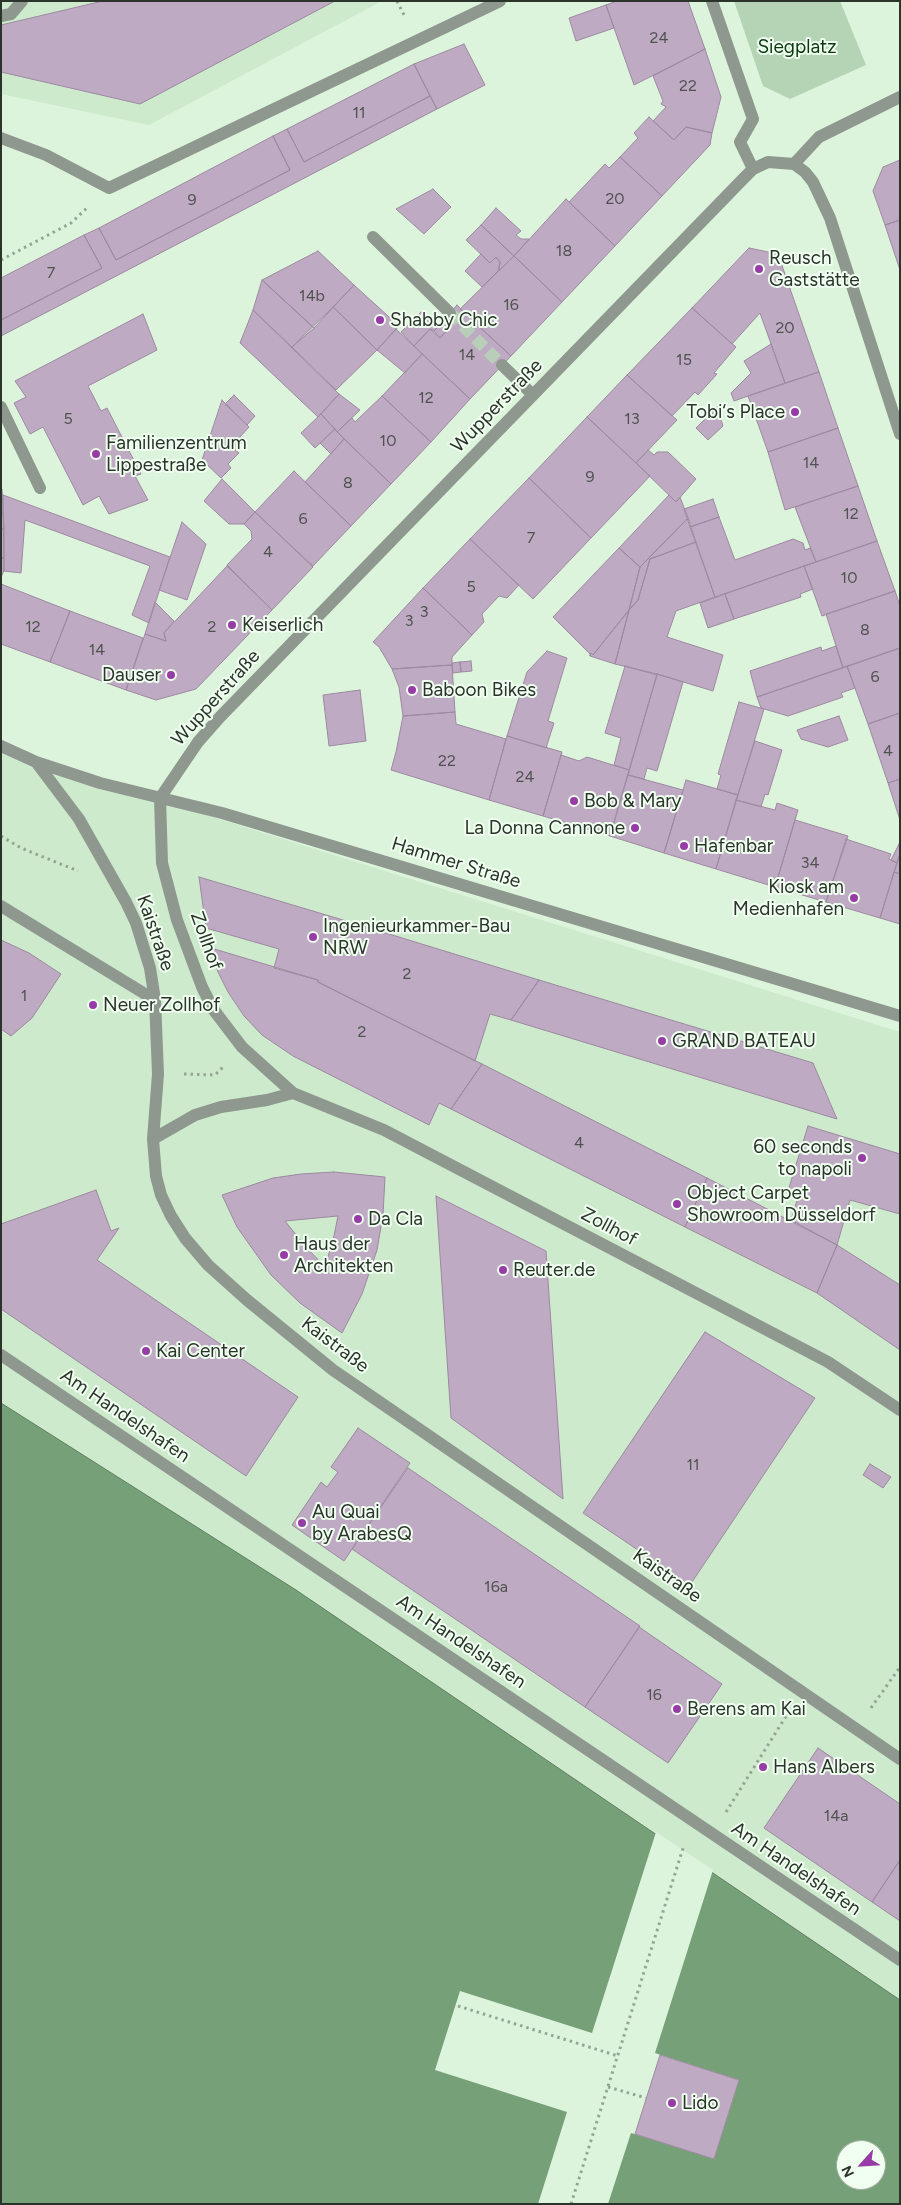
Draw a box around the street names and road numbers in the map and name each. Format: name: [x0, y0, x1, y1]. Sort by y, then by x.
street label: Wupperstraße: [447, 354, 547, 458]
street label: Wupperstraße: [167, 645, 265, 751]
street label: Hammer Straße: [389, 833, 523, 893]
street label: Kaistraße: [131, 892, 179, 974]
street label: Zollhof: [185, 909, 227, 973]
street label: Zollhof: [577, 1203, 641, 1251]
street label: Kaistraße: [297, 1312, 373, 1378]
street label: Am Handelshafen: [56, 1364, 194, 1468]
street label: Kaistraße: [628, 1544, 706, 1608]
street label: Am Handelshafen: [392, 1590, 530, 1694]
street label: Am Handelshafen: [727, 1817, 865, 1921]

